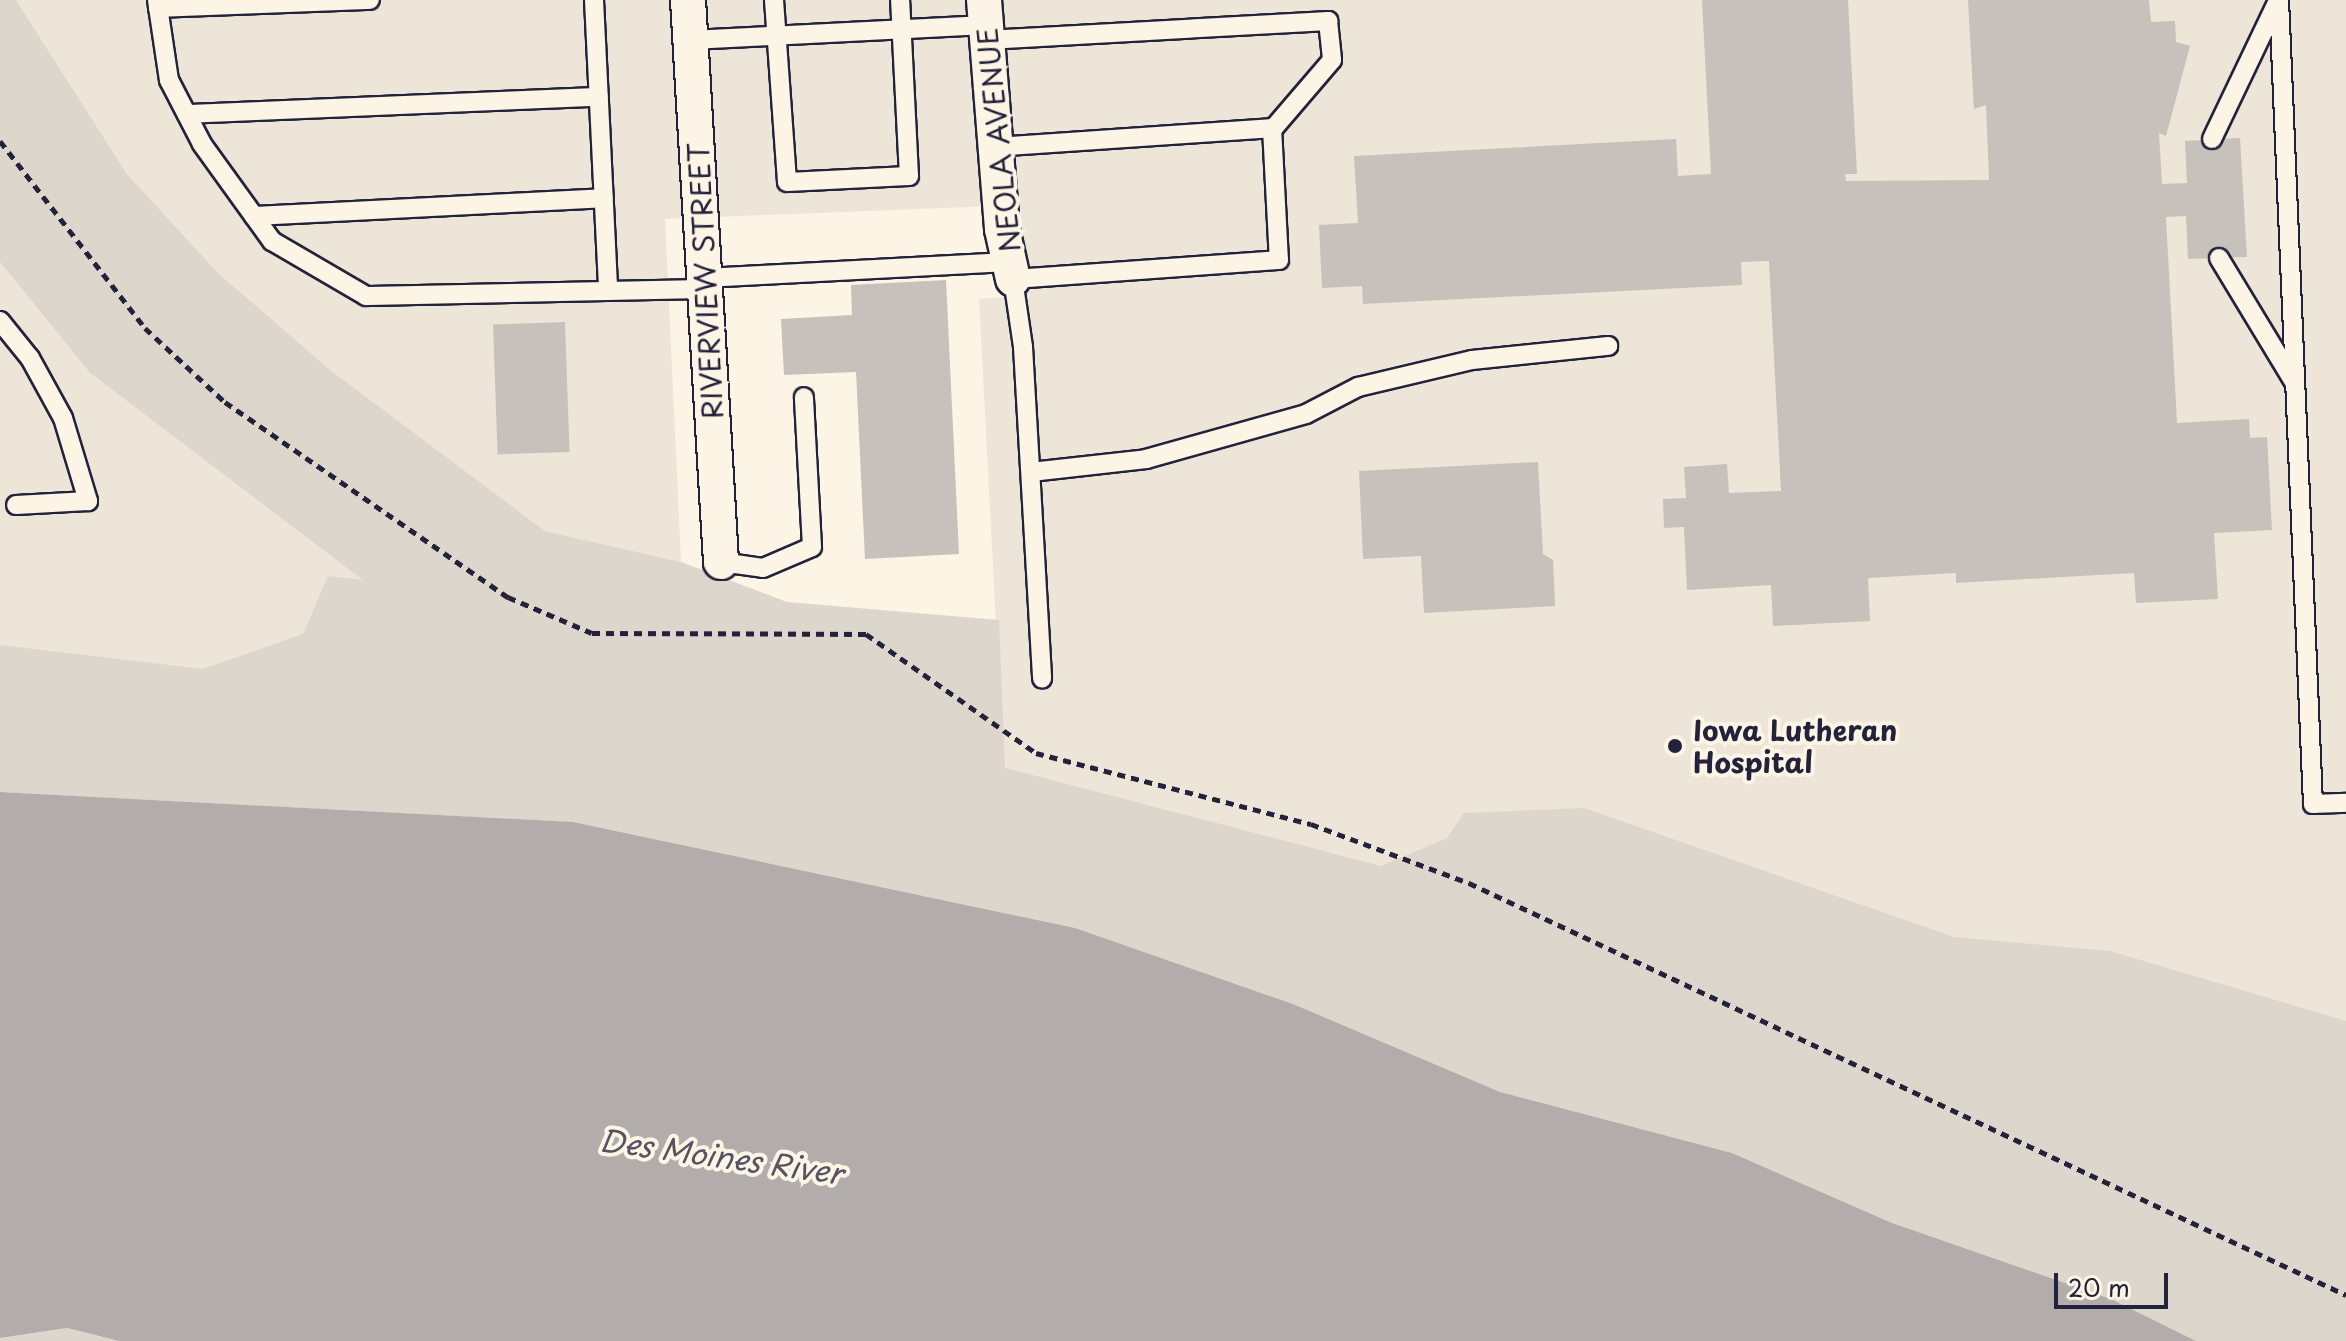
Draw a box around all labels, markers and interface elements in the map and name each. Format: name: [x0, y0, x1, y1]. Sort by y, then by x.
street label: NEOLA AVENUE: [970, 27, 1026, 253]
street label: RIVERVIEW STREET: [681, 143, 729, 419]
place label: Iowa Lutheran Hospital: [1693, 713, 1896, 779]
marker: Iowa Lutheran Hospital: [1664, 735, 1686, 757]
water label: Des Moines River: [595, 1121, 847, 1191]
scale bar: [2058, 1257, 2172, 1307]
text: 20 m: [2068, 1269, 2130, 1305]

